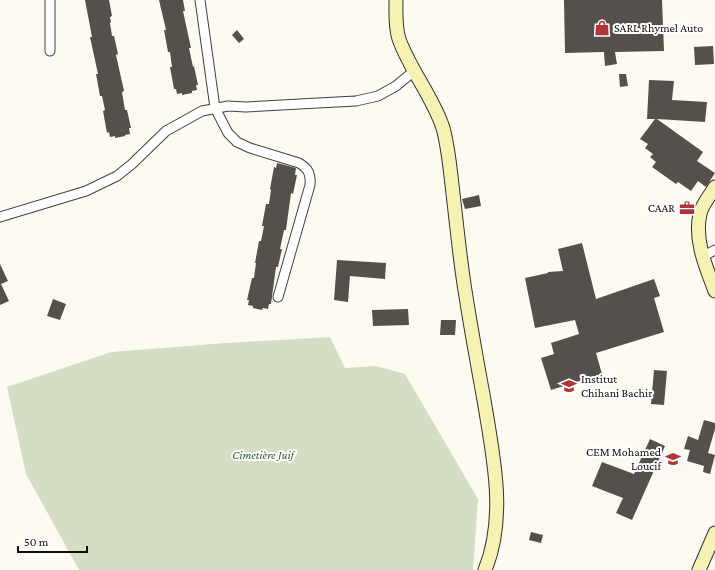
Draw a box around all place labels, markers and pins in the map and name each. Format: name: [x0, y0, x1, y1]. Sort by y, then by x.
shop icon: SARL Rhymel Auto: [593, 19, 611, 37]
place label: SARL Rhymel Auto: [614, 21, 703, 35]
office icon: CAAR: [678, 199, 696, 217]
place label: CAAR: [648, 201, 675, 215]
place label: Institut Chihani Bachir: [581, 372, 653, 400]
school or university icon: Institut Chihani Bachir: [560, 377, 578, 395]
place label: CEM Mohamed Loucif: [586, 445, 662, 473]
school or university icon: CEM Mohamed Loucif: [664, 450, 682, 468]

